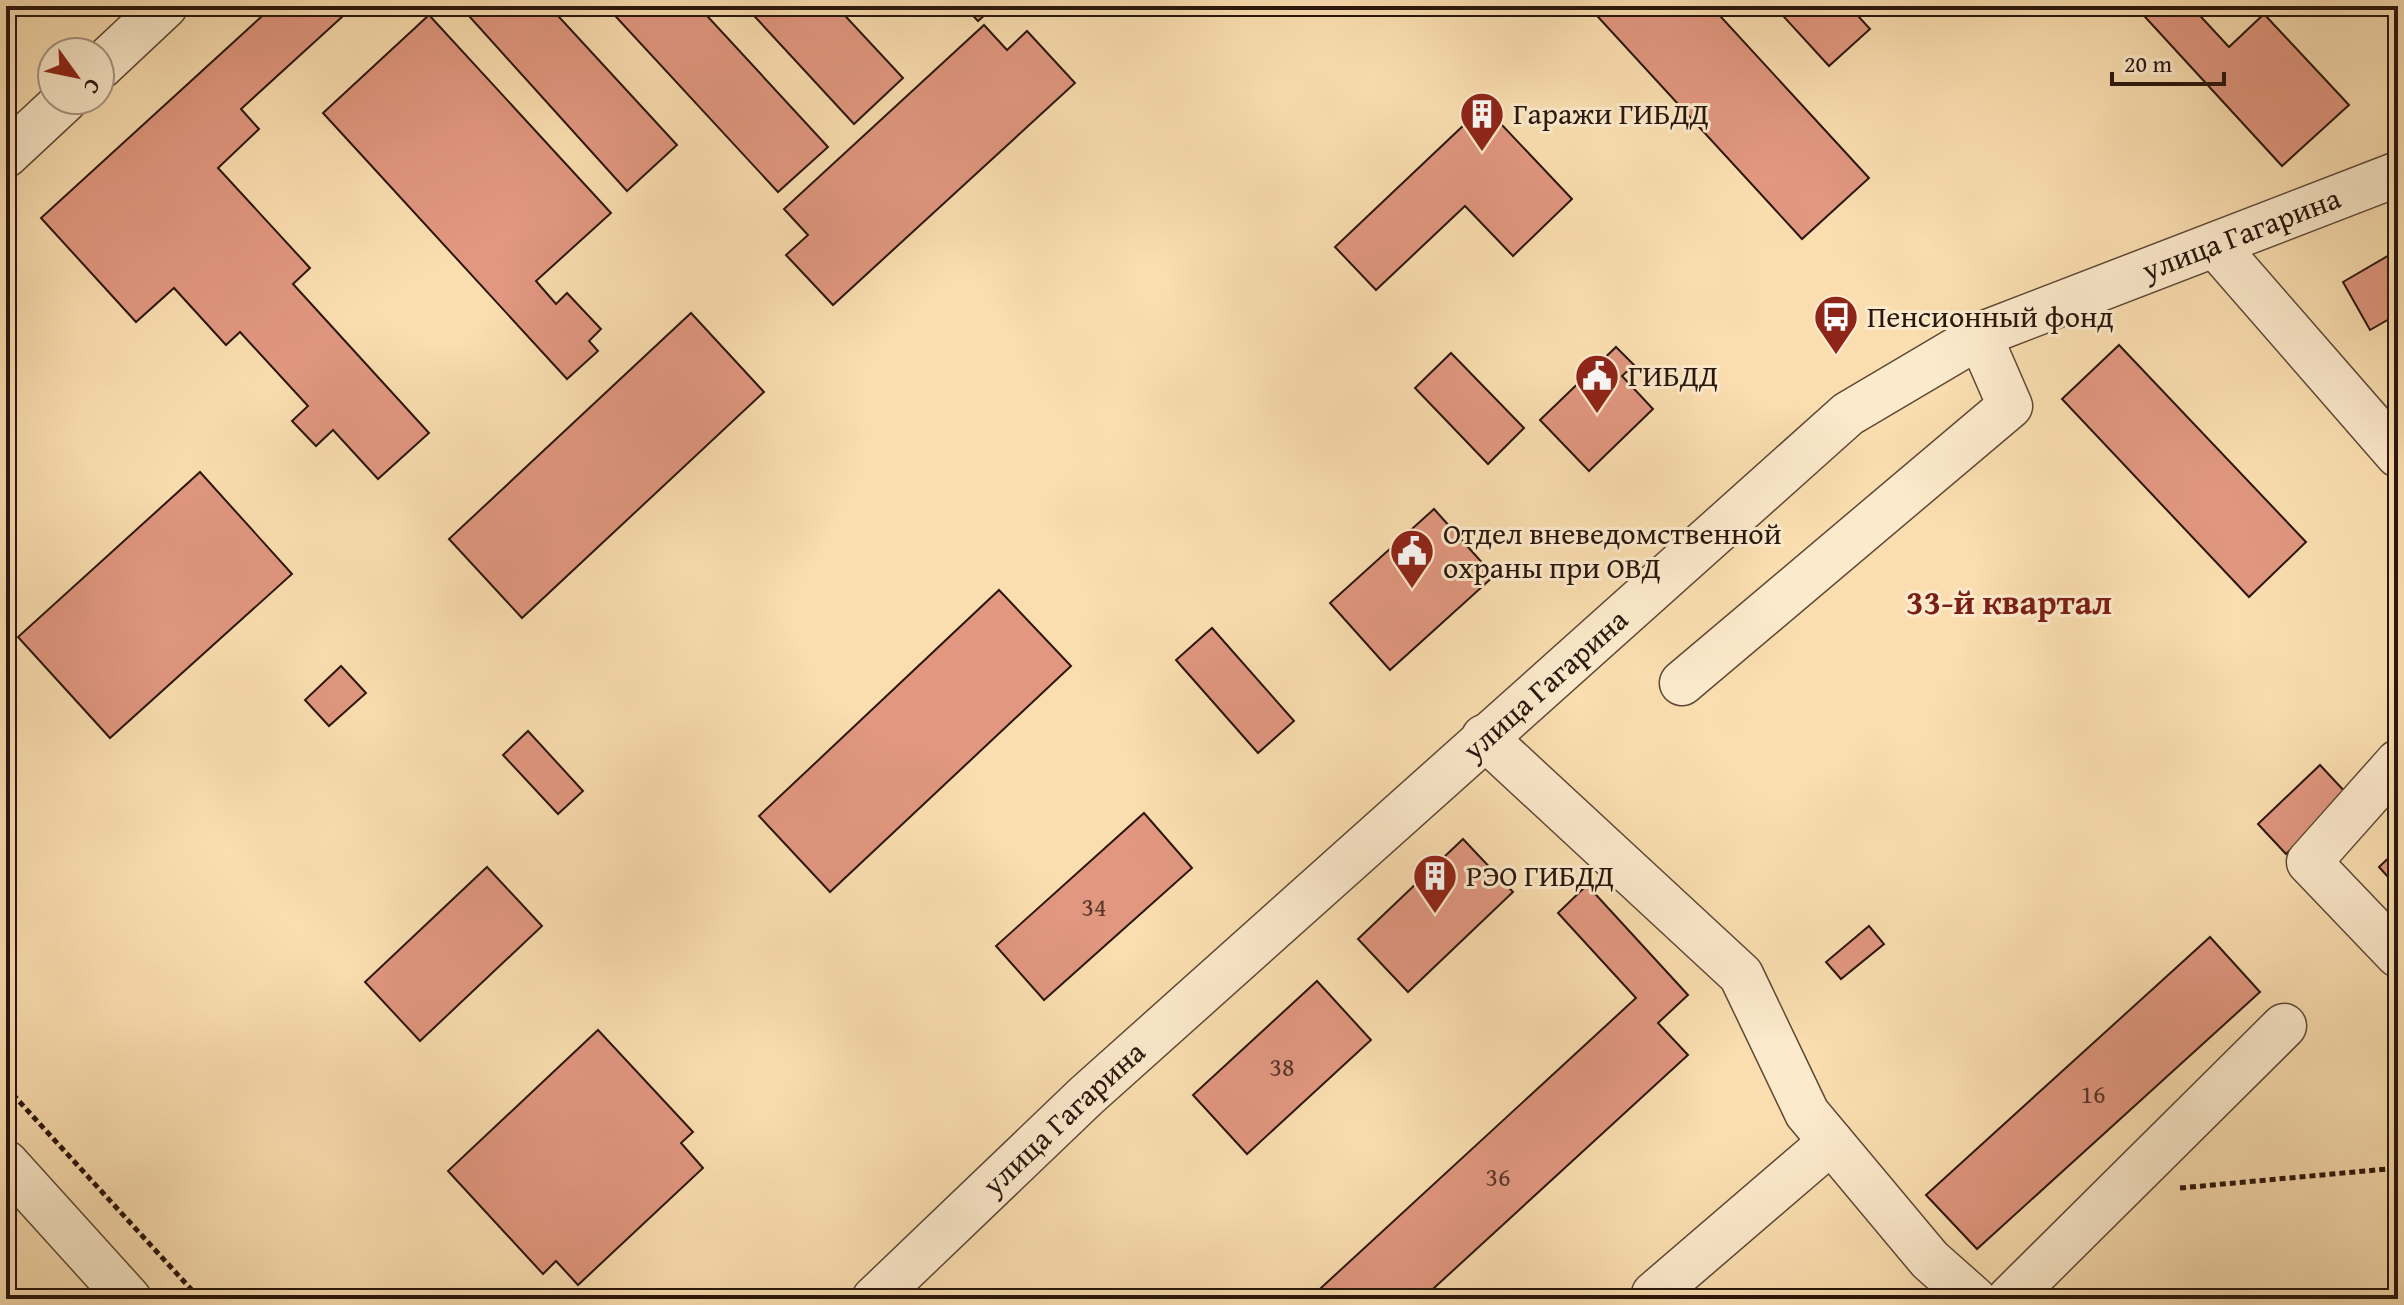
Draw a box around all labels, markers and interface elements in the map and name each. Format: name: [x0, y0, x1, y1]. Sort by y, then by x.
north arrow: [36, 36, 116, 116]
scale bar: [2112, 36, 2224, 86]
text: 20 m: [2124, 46, 2172, 81]
text: С: [76, 73, 110, 101]
building icon: Гаражи ГИБДД: [1458, 90, 1506, 153]
place label: Гаражи ГИБДД: [1513, 91, 1709, 135]
street label: улица Гагарина: [2135, 175, 2347, 292]
bus stop icon: Пенсионный фонд: [1812, 293, 1860, 356]
place label: Пенсионный фонд: [1867, 294, 2114, 338]
public building icon: ГИБДД: [1573, 352, 1621, 415]
place label: ГИБДД: [1628, 353, 1718, 397]
place label: Отдел вневедомственной охраны при ОВД: [1443, 511, 1782, 589]
public building icon: Отдел вневедомственной охраны при ОВД: [1388, 527, 1436, 590]
district label: 33-й квартал: [1906, 577, 2112, 626]
street label: улица Гагарина: [1451, 598, 1638, 771]
building icon: РЭО ГИБДД: [1411, 852, 1459, 915]
place label: РЭО ГИБДД: [1466, 853, 1614, 897]
house number: 34: [1081, 887, 1107, 926]
street label: улица Гагарина: [971, 1030, 1155, 1206]
house number: 38: [1269, 1047, 1295, 1086]
house number: 16: [2080, 1074, 2106, 1113]
house number: 36: [1485, 1157, 1511, 1196]

